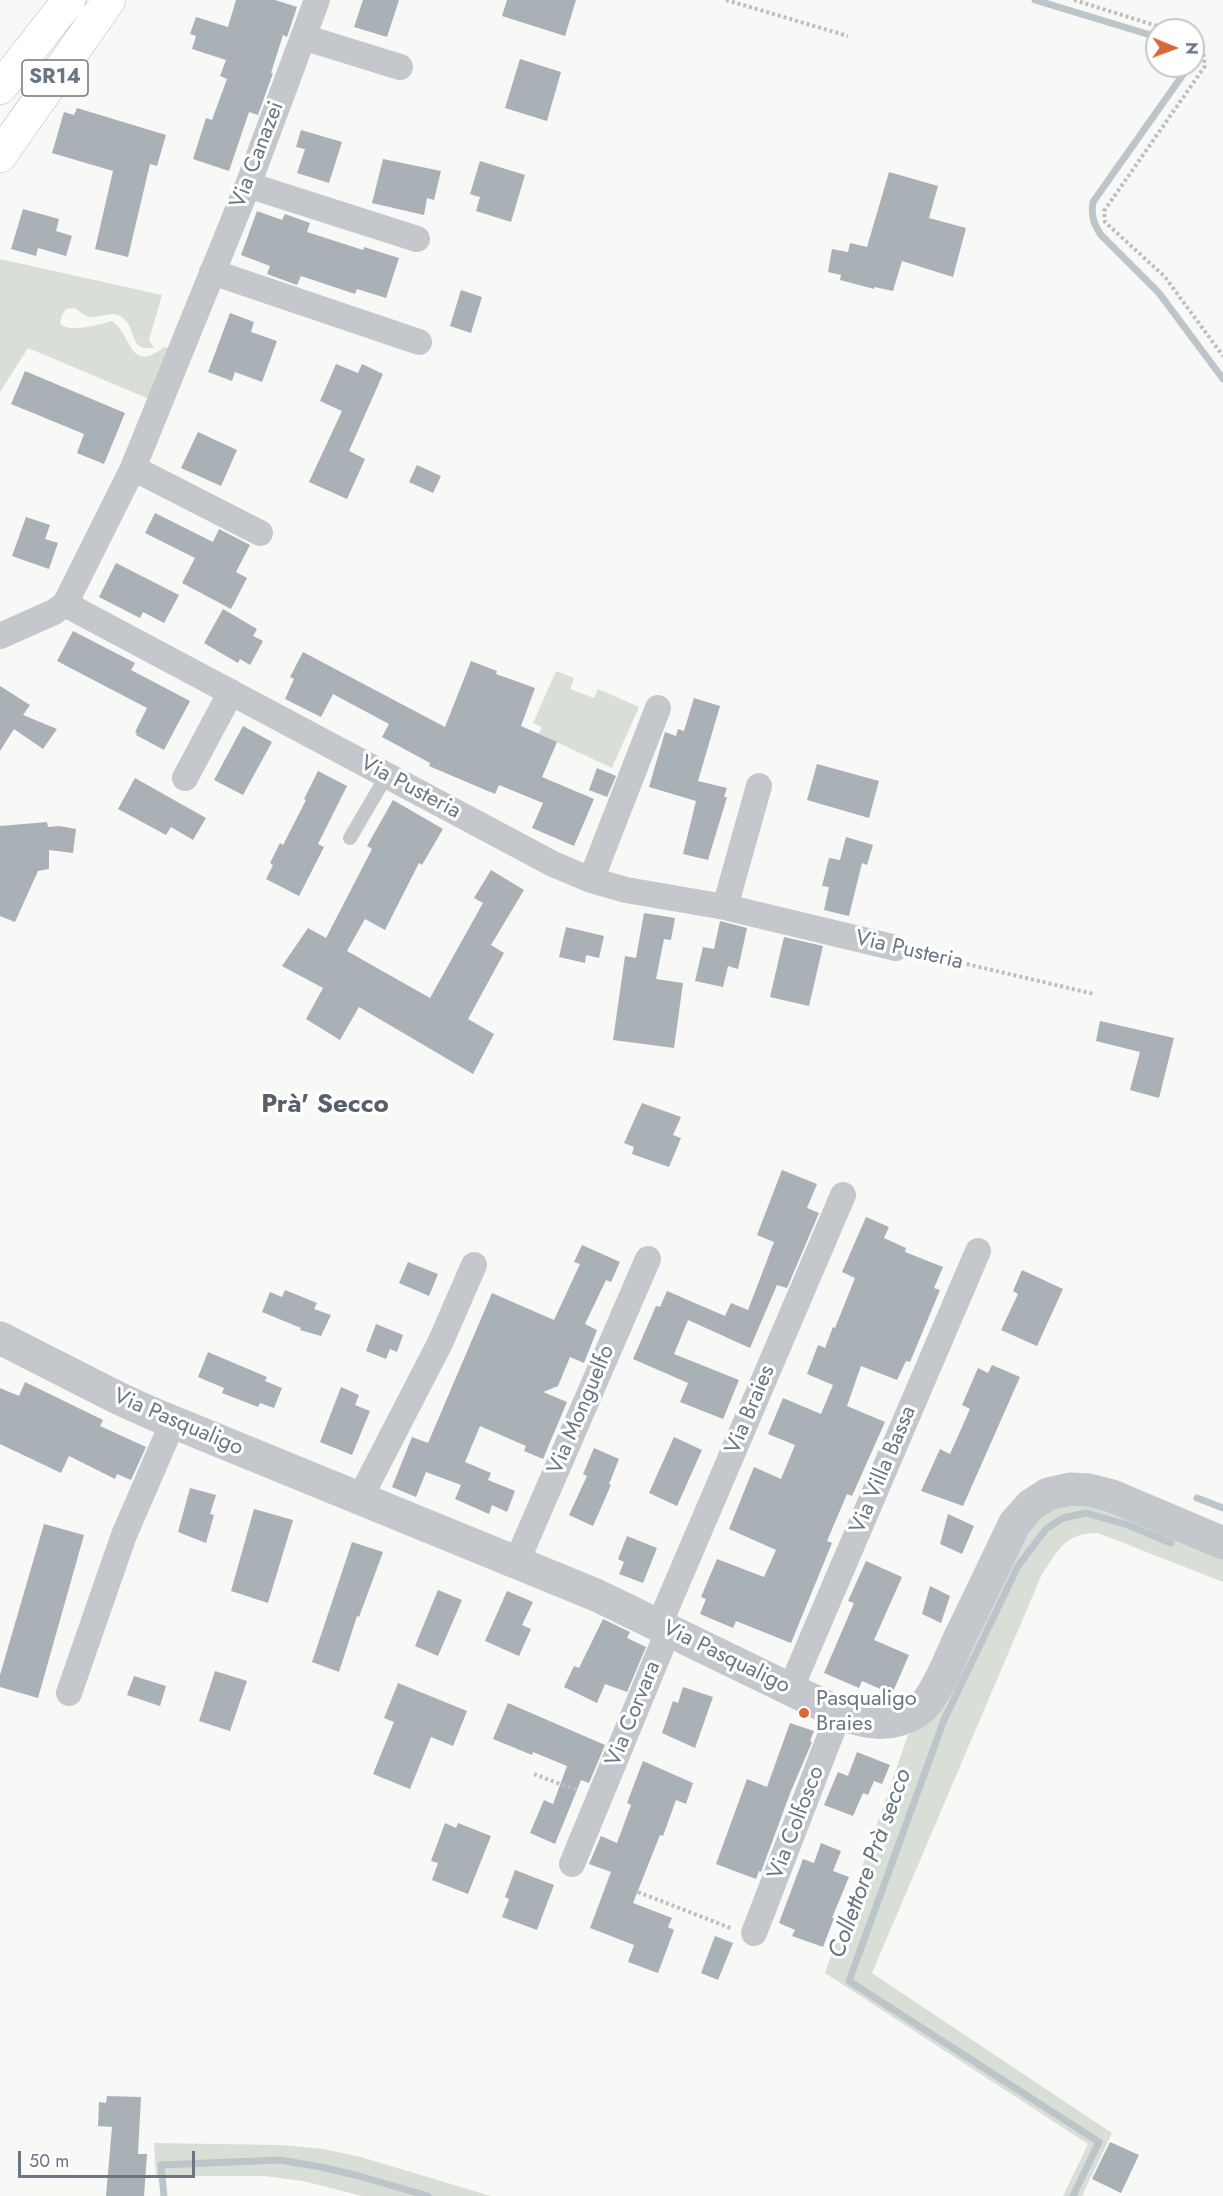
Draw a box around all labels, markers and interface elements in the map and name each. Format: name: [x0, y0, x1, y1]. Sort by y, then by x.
north arrow: [1145, 18, 1205, 78]
text: N: [1180, 42, 1203, 55]
road number: SR14: [22, 60, 88, 96]
street label: Via Canazei: [226, 98, 290, 212]
street label: Via Pusteria: [355, 751, 465, 825]
street label: Via Pusteria: [852, 926, 966, 976]
district label: Prà' Secco: [261, 1090, 389, 1122]
street label: Via Monguelfo: [543, 1342, 621, 1478]
street label: Via Braies: [721, 1362, 781, 1458]
street label: Via Pasqualigo: [109, 1384, 247, 1462]
street label: Via Villa Bassa: [845, 1402, 923, 1538]
street label: Via Pasqualigo: [658, 1616, 794, 1700]
street label: Via Corvara: [601, 1658, 667, 1770]
place label: Pasqualigo Braies: [816, 1687, 917, 1738]
marker: Pasqualigo Braies: [797, 1706, 811, 1720]
street label: Via Colfosco: [763, 1763, 831, 1883]
water label: Collettore Prà secco: [823, 1765, 919, 1963]
scale bar: [21, 2139, 198, 2177]
text: 50 m: [29, 2148, 69, 2174]

